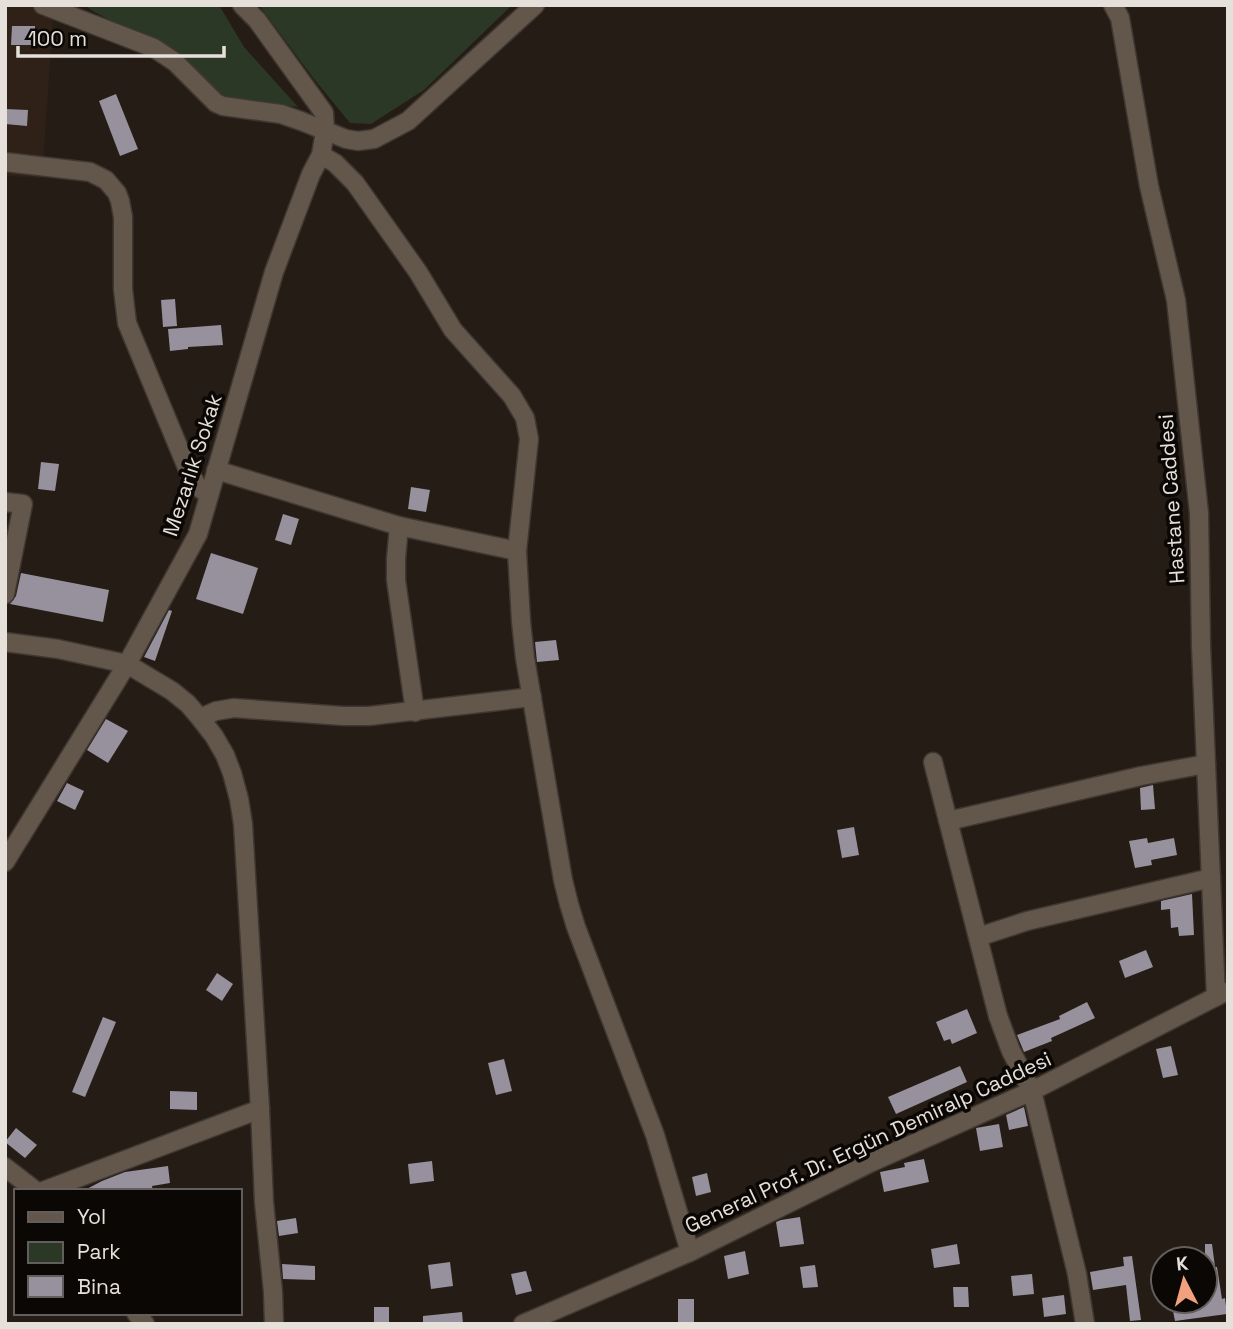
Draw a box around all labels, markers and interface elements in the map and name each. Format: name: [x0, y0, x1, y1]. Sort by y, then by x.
scale bar: [18, 14, 224, 58]
text: 100 m: [28, 25, 87, 52]
street label: Mezarlık Sokak: [156, 390, 228, 540]
street label: Hastane Caddesi: [1152, 413, 1190, 585]
street label: General Prof. Dr. Ergün Demiralp Caddesi: [680, 1045, 1056, 1239]
legend: [14, 1189, 242, 1315]
text: Yol: [77, 1203, 106, 1230]
text: Park: [77, 1238, 121, 1265]
north arrow: [1149, 1245, 1219, 1315]
text: K: [1175, 1251, 1190, 1277]
text: Bina: [77, 1273, 121, 1300]

